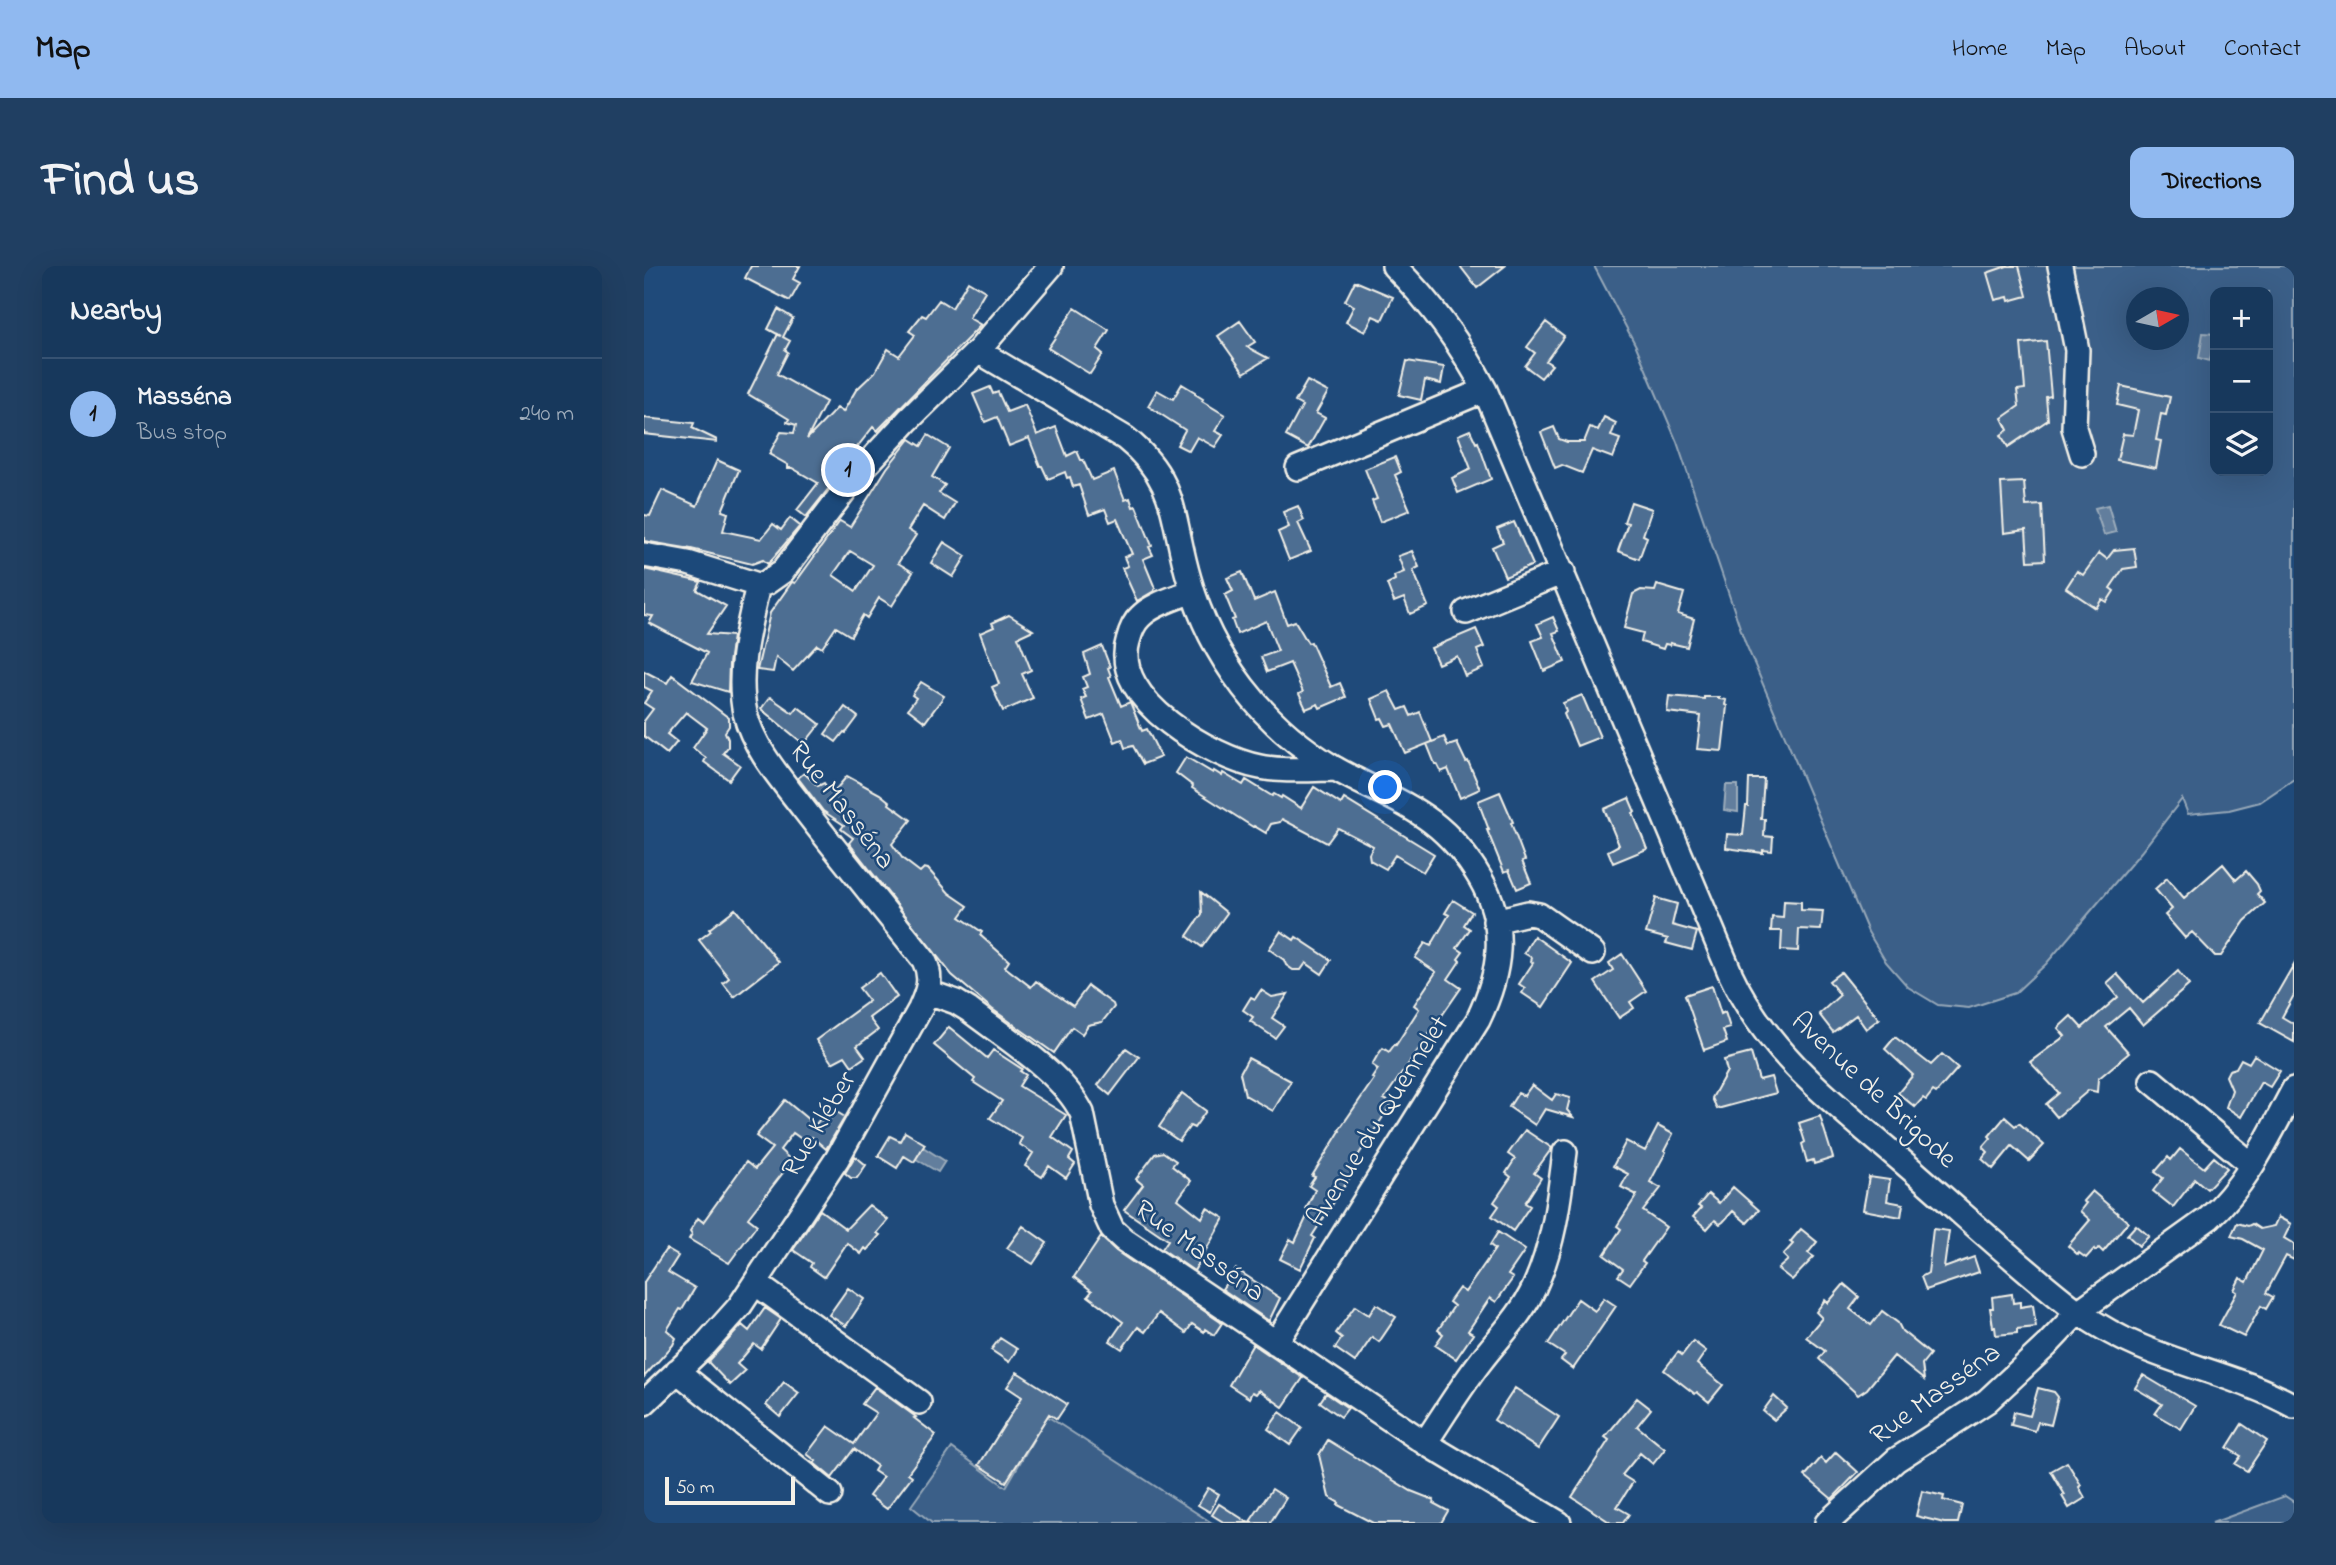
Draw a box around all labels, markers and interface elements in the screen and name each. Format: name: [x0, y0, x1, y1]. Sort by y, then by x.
text: Map: [35, 25, 91, 73]
text: Home: [1952, 32, 2008, 67]
text: Map: [2046, 32, 2086, 67]
text: About: [2124, 32, 2186, 67]
text: Contact: [2224, 32, 2301, 67]
text: Find us: [42, 146, 199, 218]
button: Directions: [2130, 147, 2294, 218]
north arrow: [2126, 287, 2189, 350]
map controls: [2210, 287, 2273, 476]
button: +: [2210, 287, 2273, 350]
text: Nearby: [70, 290, 162, 334]
button: −: [2210, 350, 2273, 413]
text: Masséna: [137, 379, 232, 417]
text: 1: [89, 398, 97, 431]
text: 240 m: [520, 398, 574, 431]
button: layers: [2210, 413, 2273, 476]
text: Bus stop: [137, 417, 227, 450]
pin: 1: [825, 444, 871, 496]
street label: Rue Masséna: [778, 733, 904, 879]
your location: [1368, 770, 1402, 804]
street label: Avenue de Brigode: [1781, 1003, 1966, 1179]
street label: Avenue du Quennelet: [1297, 1008, 1461, 1236]
street label: Rue Kléber: [772, 1064, 868, 1186]
street label: Rue Masséna: [1125, 1190, 1273, 1314]
street label: Rue Masséna: [1862, 1333, 2010, 1457]
scale bar: [665, 1474, 794, 1506]
text: 50 m: [676, 1475, 715, 1502]

